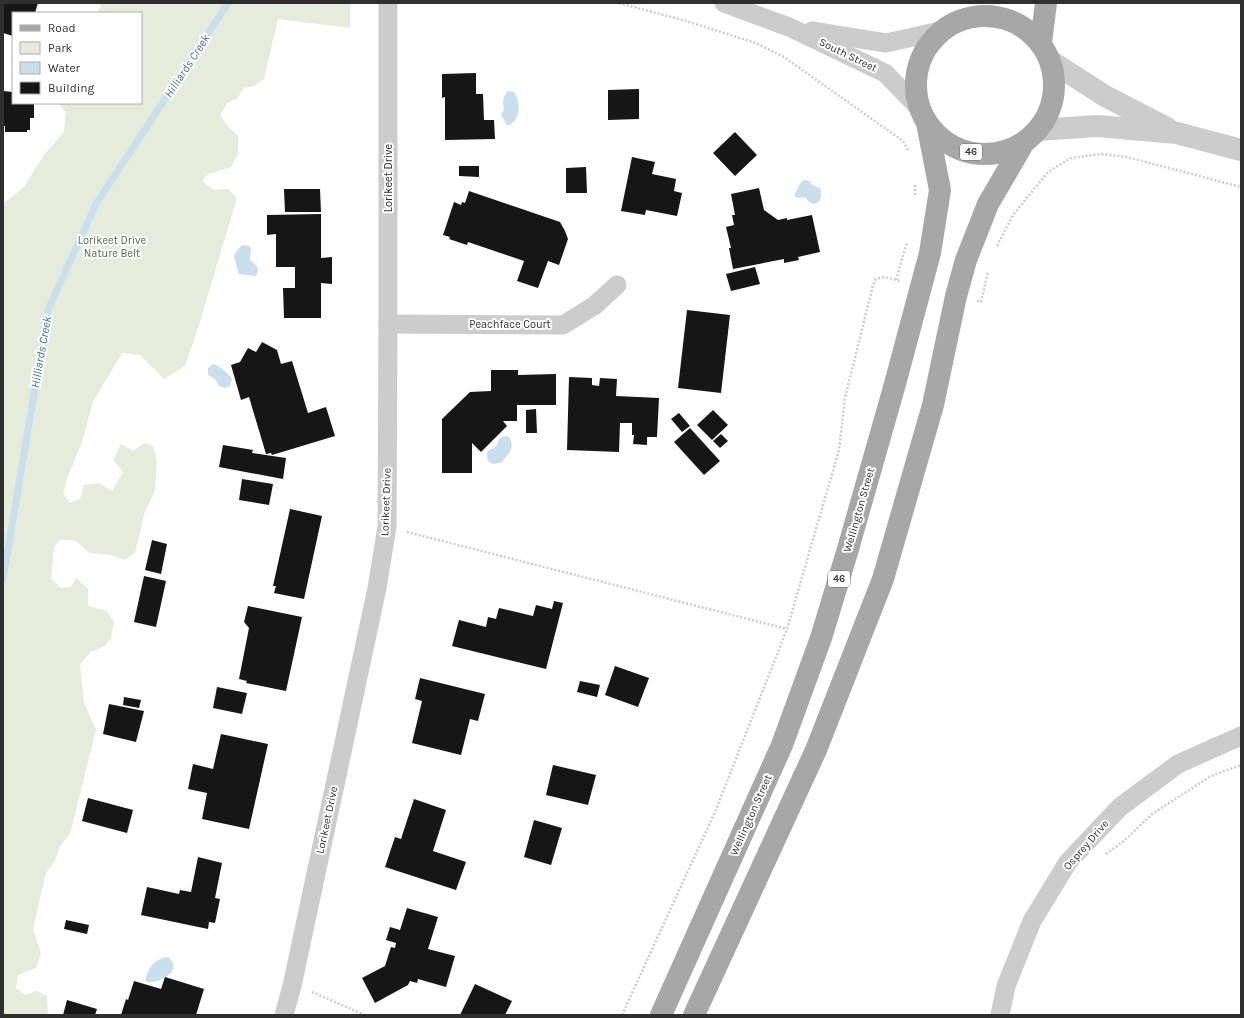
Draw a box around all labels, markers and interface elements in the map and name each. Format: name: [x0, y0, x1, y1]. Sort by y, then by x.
legend: [12, 12, 142, 104]
text: Road: [48, 21, 76, 35]
water label: Hilliards Creek: [161, 31, 213, 100]
street label: South Street: [817, 35, 879, 75]
text: Park: [48, 41, 73, 55]
text: Water: [48, 61, 81, 75]
text: Building: [48, 81, 95, 95]
street label: Lorikeet Drive: [382, 143, 395, 212]
road number: 46: [960, 144, 982, 160]
park label: Lorikeet Drive Nature Belt: [78, 234, 147, 260]
water label: Hilliards Creek: [28, 314, 54, 389]
street label: Peachface Court: [469, 318, 551, 331]
street label: Wellington Street: [841, 466, 877, 554]
street label: Lorikeet Drive: [378, 467, 394, 536]
road number: 46: [828, 571, 850, 587]
street label: Wellington Street: [727, 773, 775, 857]
street label: Lorikeet Drive: [314, 785, 341, 855]
street label: Osprey Drive: [1061, 817, 1112, 873]

